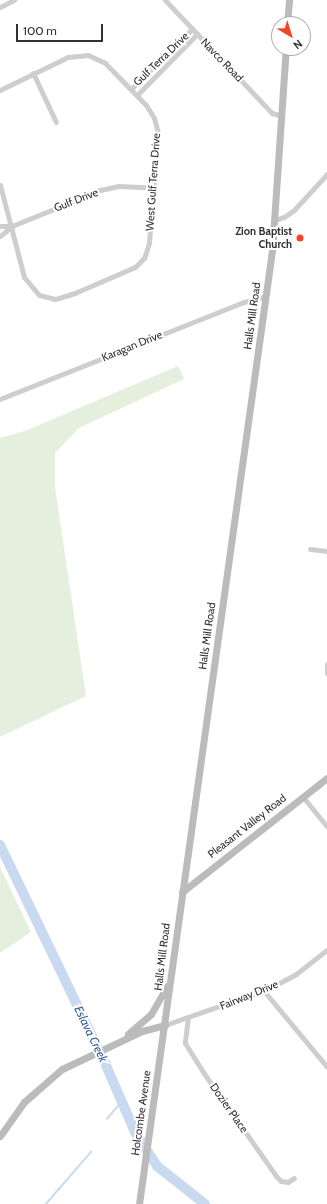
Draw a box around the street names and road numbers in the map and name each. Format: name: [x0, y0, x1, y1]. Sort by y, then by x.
street label: Gulf Terra Drive: [131, 29, 191, 89]
street label: Navco Road: [198, 36, 246, 84]
street label: West Gulf Terra Drive: [143, 133, 163, 231]
street label: Gulf Drive: [52, 186, 100, 214]
street label: Halls Mill Road: [241, 281, 263, 351]
street label: Karagan Drive: [100, 328, 164, 364]
street label: Halls Mill Road: [196, 601, 218, 671]
street label: Pleasant Valley Road: [205, 791, 289, 861]
street label: Halls Mill Road: [151, 923, 173, 991]
street label: Fairway Drive: [218, 977, 280, 1013]
street label: Holcombe Avenue: [128, 1070, 154, 1156]
street label: Dozier Place: [207, 1081, 251, 1135]

